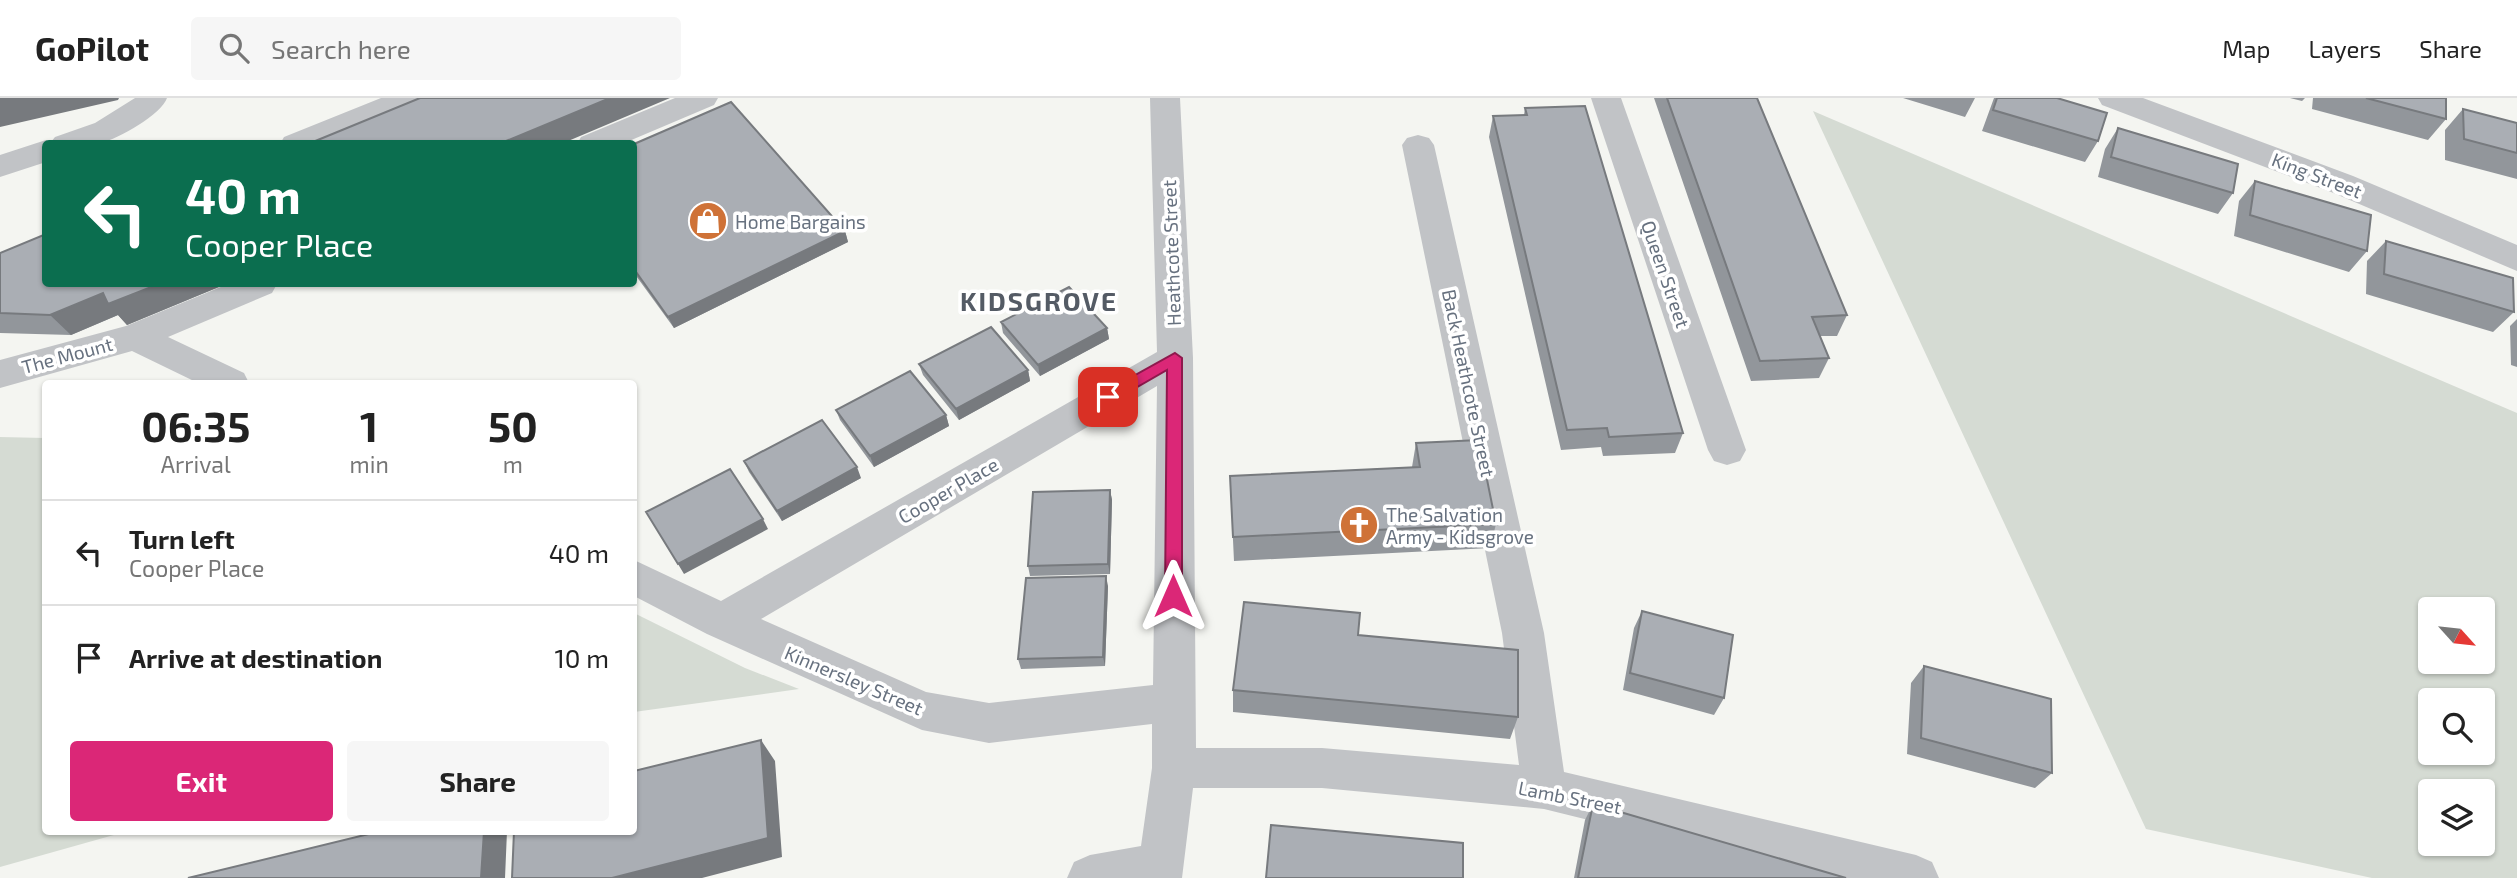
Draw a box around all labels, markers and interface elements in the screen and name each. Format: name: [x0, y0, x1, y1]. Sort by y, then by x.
search box: [191, 17, 681, 80]
text: GoPilot: [35, 28, 149, 68]
icon: search: [215, 29, 253, 67]
text: Search here: [271, 33, 411, 64]
text: Map: [2222, 34, 2270, 63]
text: Layers: [2308, 34, 2381, 63]
text: Share: [2419, 34, 2482, 63]
street label: King Street: [2269, 147, 2365, 203]
text: 40 m: [185, 165, 301, 224]
icon: left: [70, 168, 161, 259]
street label: Heathcote Street: [1157, 180, 1185, 326]
shop icon: Home Bargains: [687, 200, 729, 242]
place label: Home Bargains: [735, 210, 866, 233]
street label: Queen Street: [1637, 217, 1695, 331]
text: Cooper Place: [185, 225, 373, 263]
district label: KIDSGROVE: [960, 285, 1118, 316]
street label: Back Heathcote Street: [1438, 287, 1500, 479]
street label: The Mount: [19, 332, 115, 378]
pin: [1078, 367, 1138, 427]
icon: arrive: [1089, 378, 1127, 416]
text: 06:35: [141, 400, 250, 450]
text: 1: [360, 400, 378, 450]
text: 50: [488, 400, 538, 450]
text: Arrival: [161, 450, 231, 478]
text: min: [350, 450, 389, 478]
text: m: [503, 450, 523, 478]
street label: Cooper Place: [894, 452, 1002, 528]
place label: The Salvation Army - Kidsgrove: [1386, 503, 1534, 548]
church icon: The Salvation Army - Kidsgrove: [1338, 504, 1380, 546]
text: Turn left: [129, 523, 235, 554]
icon: left: [70, 534, 108, 572]
text: 40 m: [549, 537, 609, 568]
text: Cooper Place: [129, 554, 264, 582]
position arrow: [1136, 559, 1210, 633]
north arrow: [2418, 597, 2496, 674]
map controls: [2418, 597, 2495, 856]
icon: arrive: [70, 639, 108, 677]
street label: Kinnersley Street: [781, 641, 927, 719]
text: Arrive at destination: [129, 642, 382, 673]
text: 10 m: [554, 642, 609, 673]
button: search: [2418, 688, 2495, 765]
button: Exit: [70, 741, 333, 821]
button: Share: [347, 741, 609, 821]
street label: Lamb Street: [1516, 776, 1624, 818]
button: layers: [2418, 779, 2495, 856]

